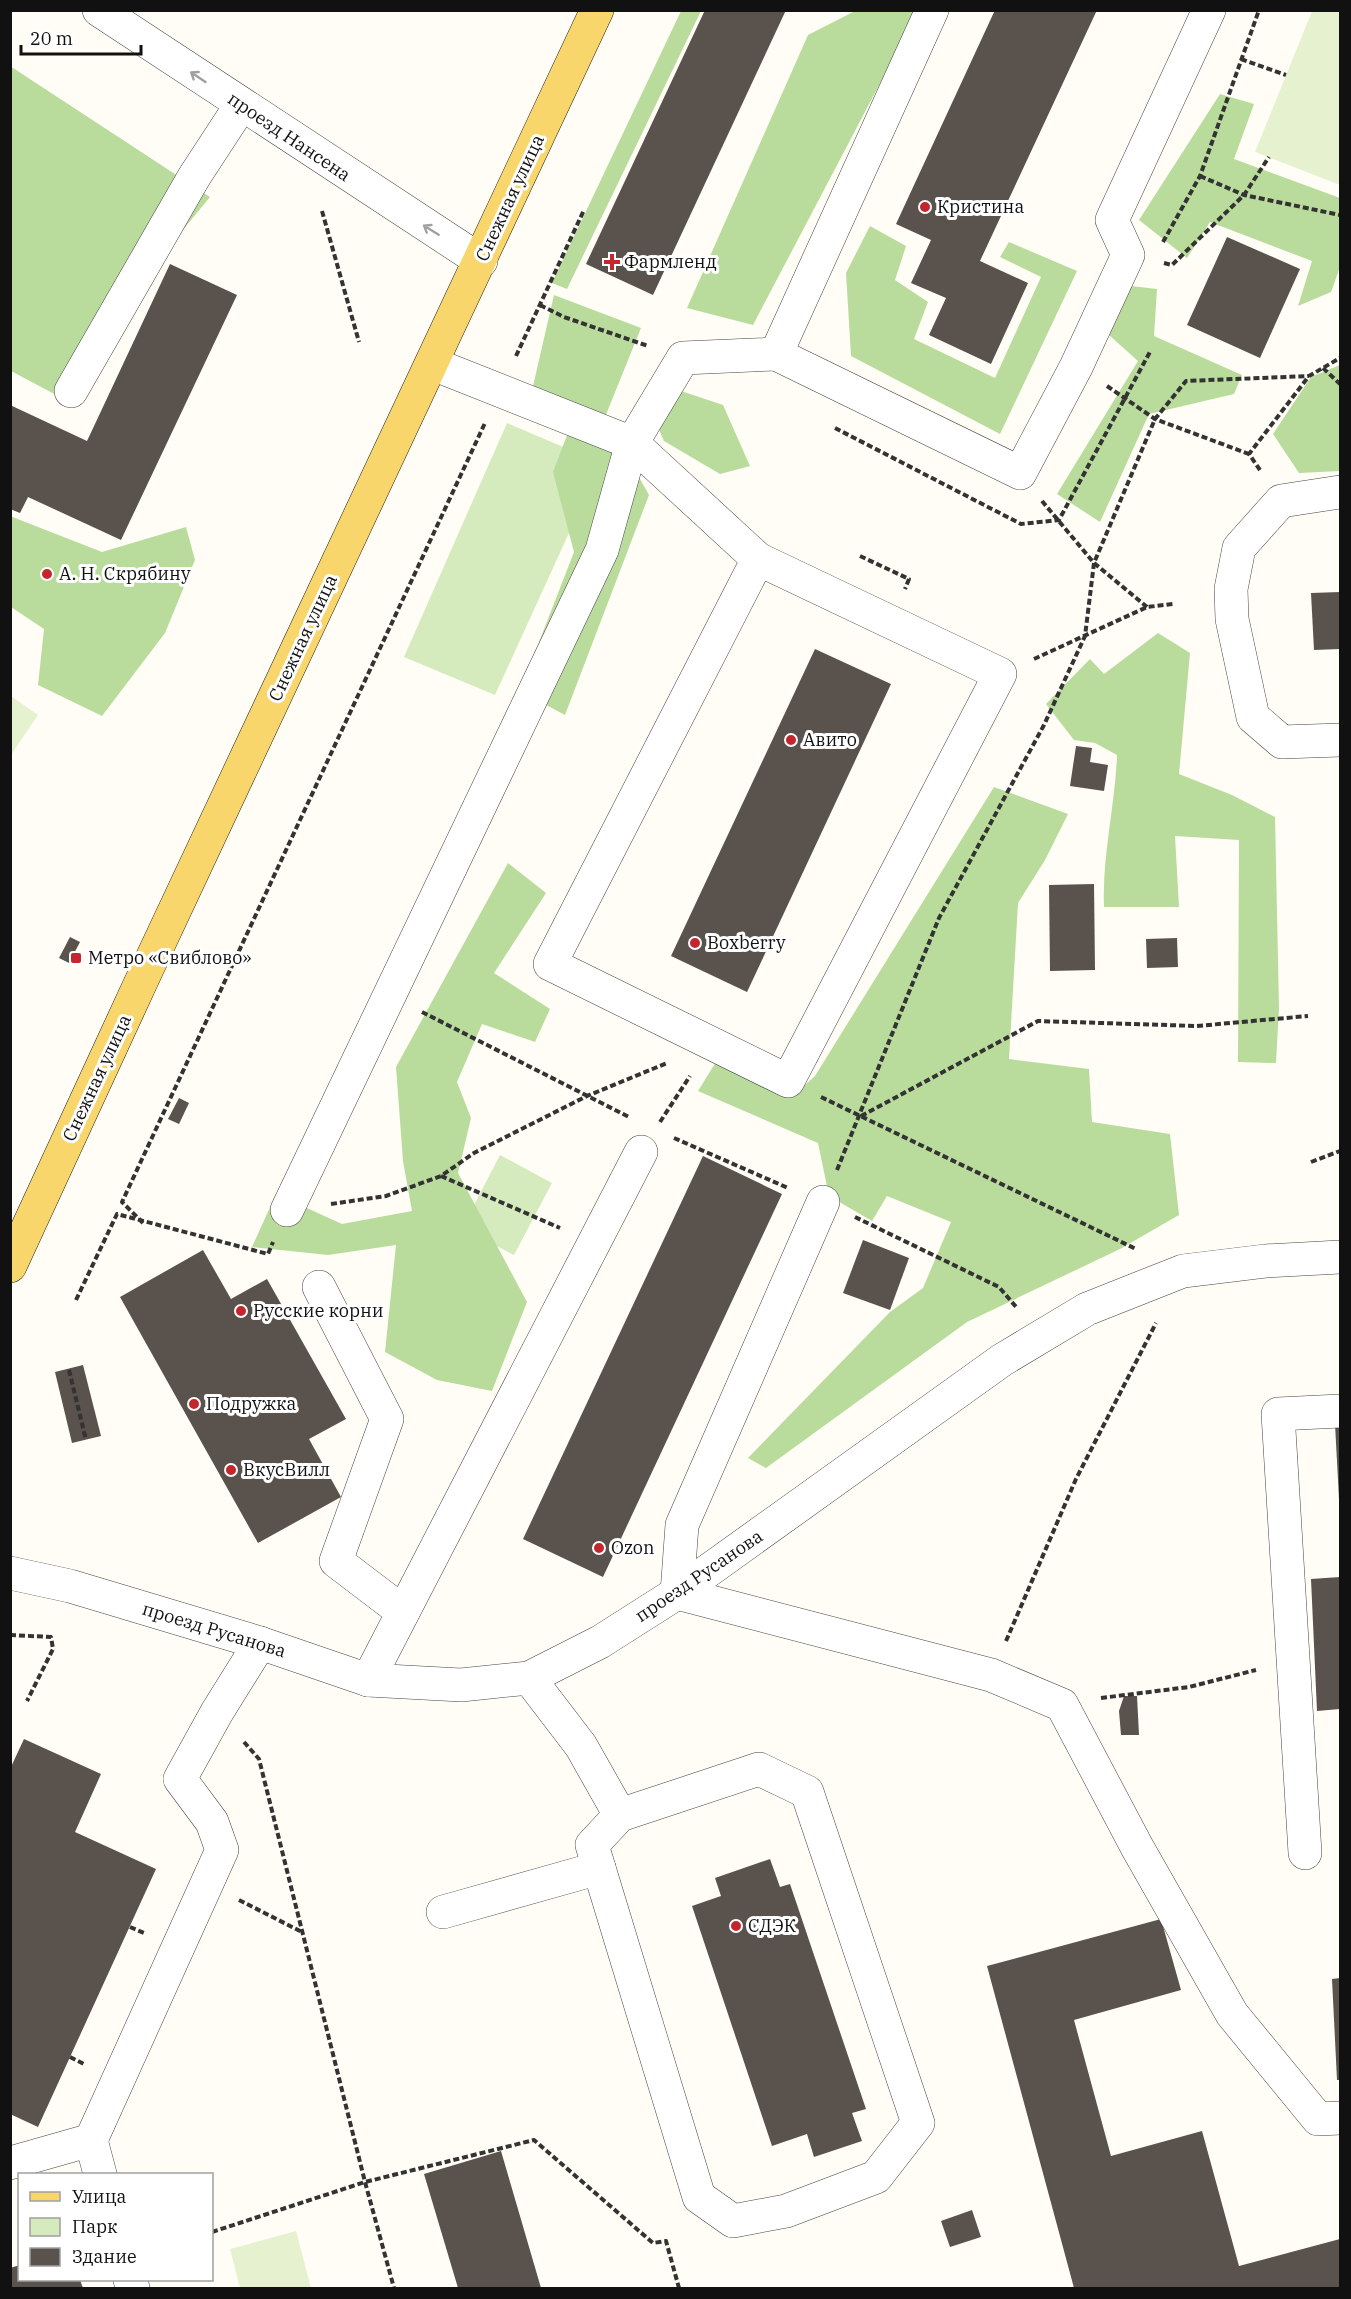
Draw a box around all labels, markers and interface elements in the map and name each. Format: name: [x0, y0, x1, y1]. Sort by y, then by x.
scale bar: [21, 18, 141, 56]
text: 20 m: [30, 27, 73, 50]
one-way arrow: [190, 70, 207, 83]
street label: проезд Нансена: [223, 87, 355, 186]
street label: Снежная улица: [470, 131, 549, 265]
place label: Кристина: [937, 195, 1024, 218]
marker: Кристина: [918, 200, 932, 214]
one-way arrow: [423, 224, 440, 236]
place label: Фармленд: [624, 250, 717, 273]
marker: Фармленд: [605, 255, 619, 269]
place label: А. Н. Скрябину: [59, 562, 191, 585]
marker: А. Н. Скрябину: [40, 567, 54, 581]
street label: Снежная улица: [263, 571, 342, 705]
place label: Авито: [803, 728, 857, 751]
marker: Авито: [784, 733, 798, 747]
place label: Boxberry: [707, 931, 786, 954]
marker: Boxberry: [688, 936, 702, 950]
place label: Метро «Свиблово»: [88, 946, 251, 969]
marker: Метро «Свиблово»: [69, 951, 83, 965]
street label: Снежная улица: [57, 1011, 136, 1145]
place label: Русские корни: [253, 1299, 384, 1322]
marker: Русские корни: [234, 1304, 248, 1318]
place label: Подружка: [206, 1392, 296, 1415]
marker: Подружка: [187, 1397, 201, 1411]
place label: ВкусВилл: [243, 1458, 330, 1481]
marker: ВкусВилл: [224, 1463, 238, 1477]
street label: проезд Русанова: [630, 1524, 767, 1627]
place label: Ozon: [611, 1536, 655, 1559]
marker: Ozon: [592, 1541, 606, 1555]
street label: проезд Русанова: [139, 1597, 289, 1662]
place label: СДЭК: [748, 1914, 797, 1937]
marker: СДЭК: [729, 1919, 743, 1933]
legend: [18, 2173, 213, 2281]
text: Улица: [72, 2185, 127, 2208]
text: Парк: [72, 2215, 118, 2238]
text: Здание: [72, 2245, 137, 2268]

